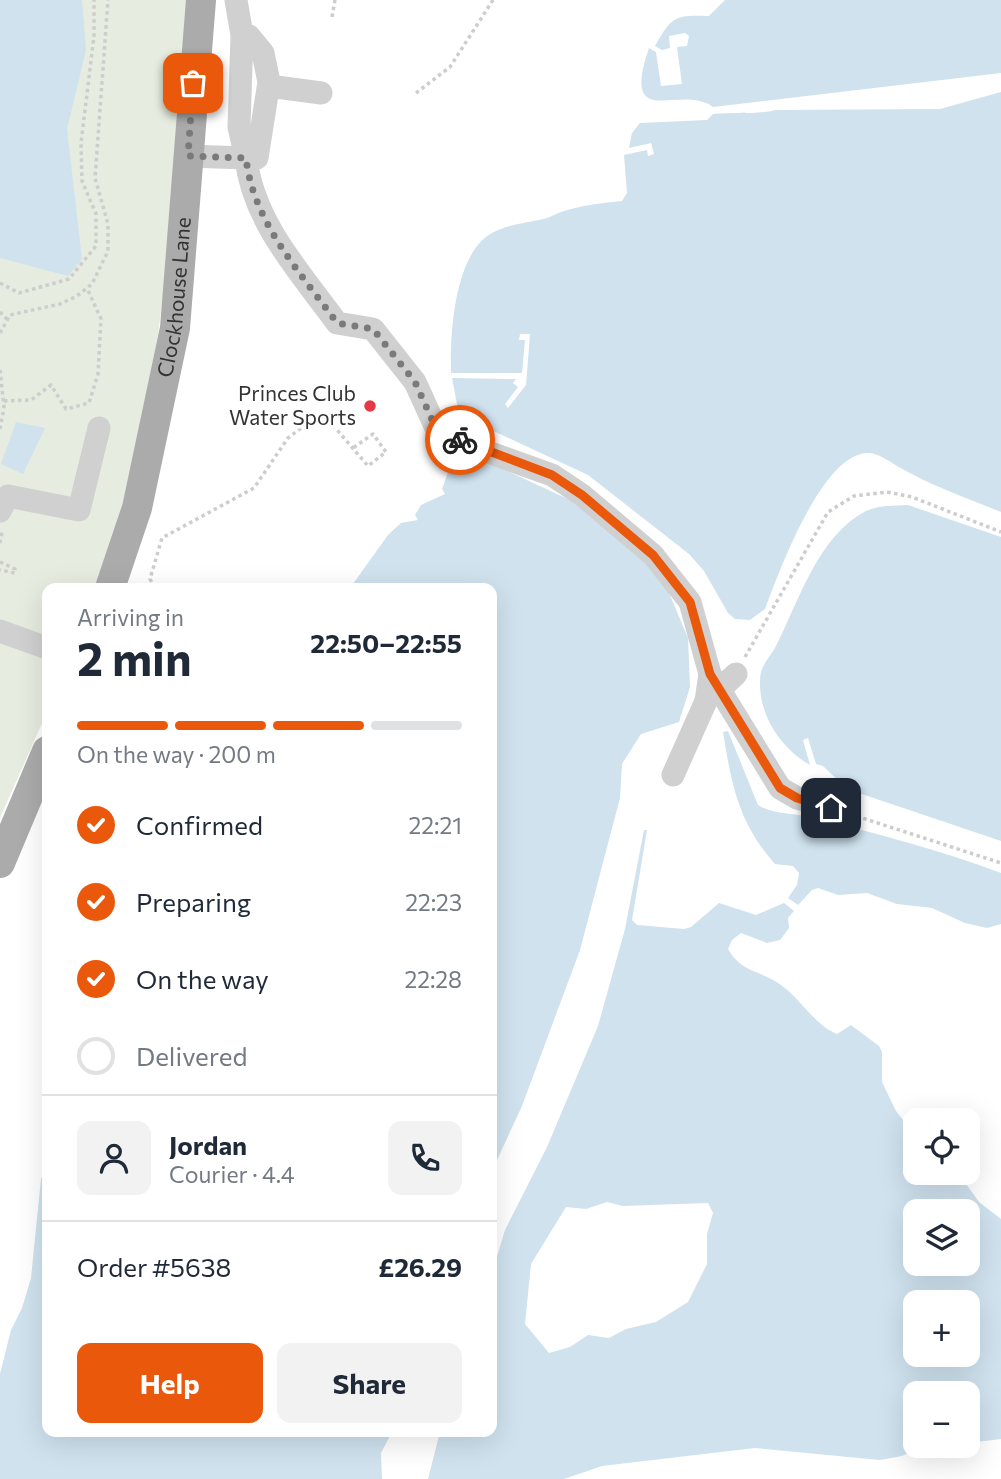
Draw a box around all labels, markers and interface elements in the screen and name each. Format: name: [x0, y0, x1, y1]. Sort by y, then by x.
pin: [163, 53, 223, 113]
icon: bag: [174, 64, 212, 102]
street label: Clockhouse Lane: [151, 216, 195, 379]
place label: Princes Club Water Sports: [229, 380, 356, 429]
marker: Princes Club Water Sports: [362, 398, 378, 414]
courier: [425, 405, 495, 475]
icon: bike: [441, 421, 479, 459]
text: Arriving in: [77, 603, 184, 631]
text: 22:50–22:55: [310, 627, 462, 658]
text: 2 min: [77, 629, 192, 685]
text: On the way · 200 m: [77, 740, 276, 768]
pin: [801, 778, 861, 838]
icon: home: [812, 789, 850, 827]
icon: check: [77, 806, 115, 844]
text: Confirmed: [136, 809, 263, 840]
text: 22:21: [408, 811, 462, 839]
icon: check: [77, 883, 115, 921]
text: Preparing: [136, 886, 251, 917]
text: 22:23: [405, 888, 462, 916]
icon: check: [77, 960, 115, 998]
text: On the way: [136, 963, 269, 994]
text: 22:28: [404, 965, 462, 993]
text: Delivered: [136, 1040, 247, 1071]
map controls: [903, 1108, 980, 1458]
button: locate: [903, 1108, 980, 1185]
button: person: [77, 1121, 151, 1195]
button: phone: [388, 1121, 462, 1195]
text: Jordan: [169, 1129, 247, 1160]
text: Courier · 4.4: [169, 1160, 295, 1188]
button: layers: [903, 1199, 980, 1276]
text: Order #5638: [77, 1251, 231, 1282]
text: £26.29: [378, 1251, 462, 1282]
button: +: [903, 1290, 980, 1367]
button: Help: [77, 1343, 263, 1423]
button: Share: [277, 1343, 462, 1423]
button: −: [903, 1381, 980, 1458]

